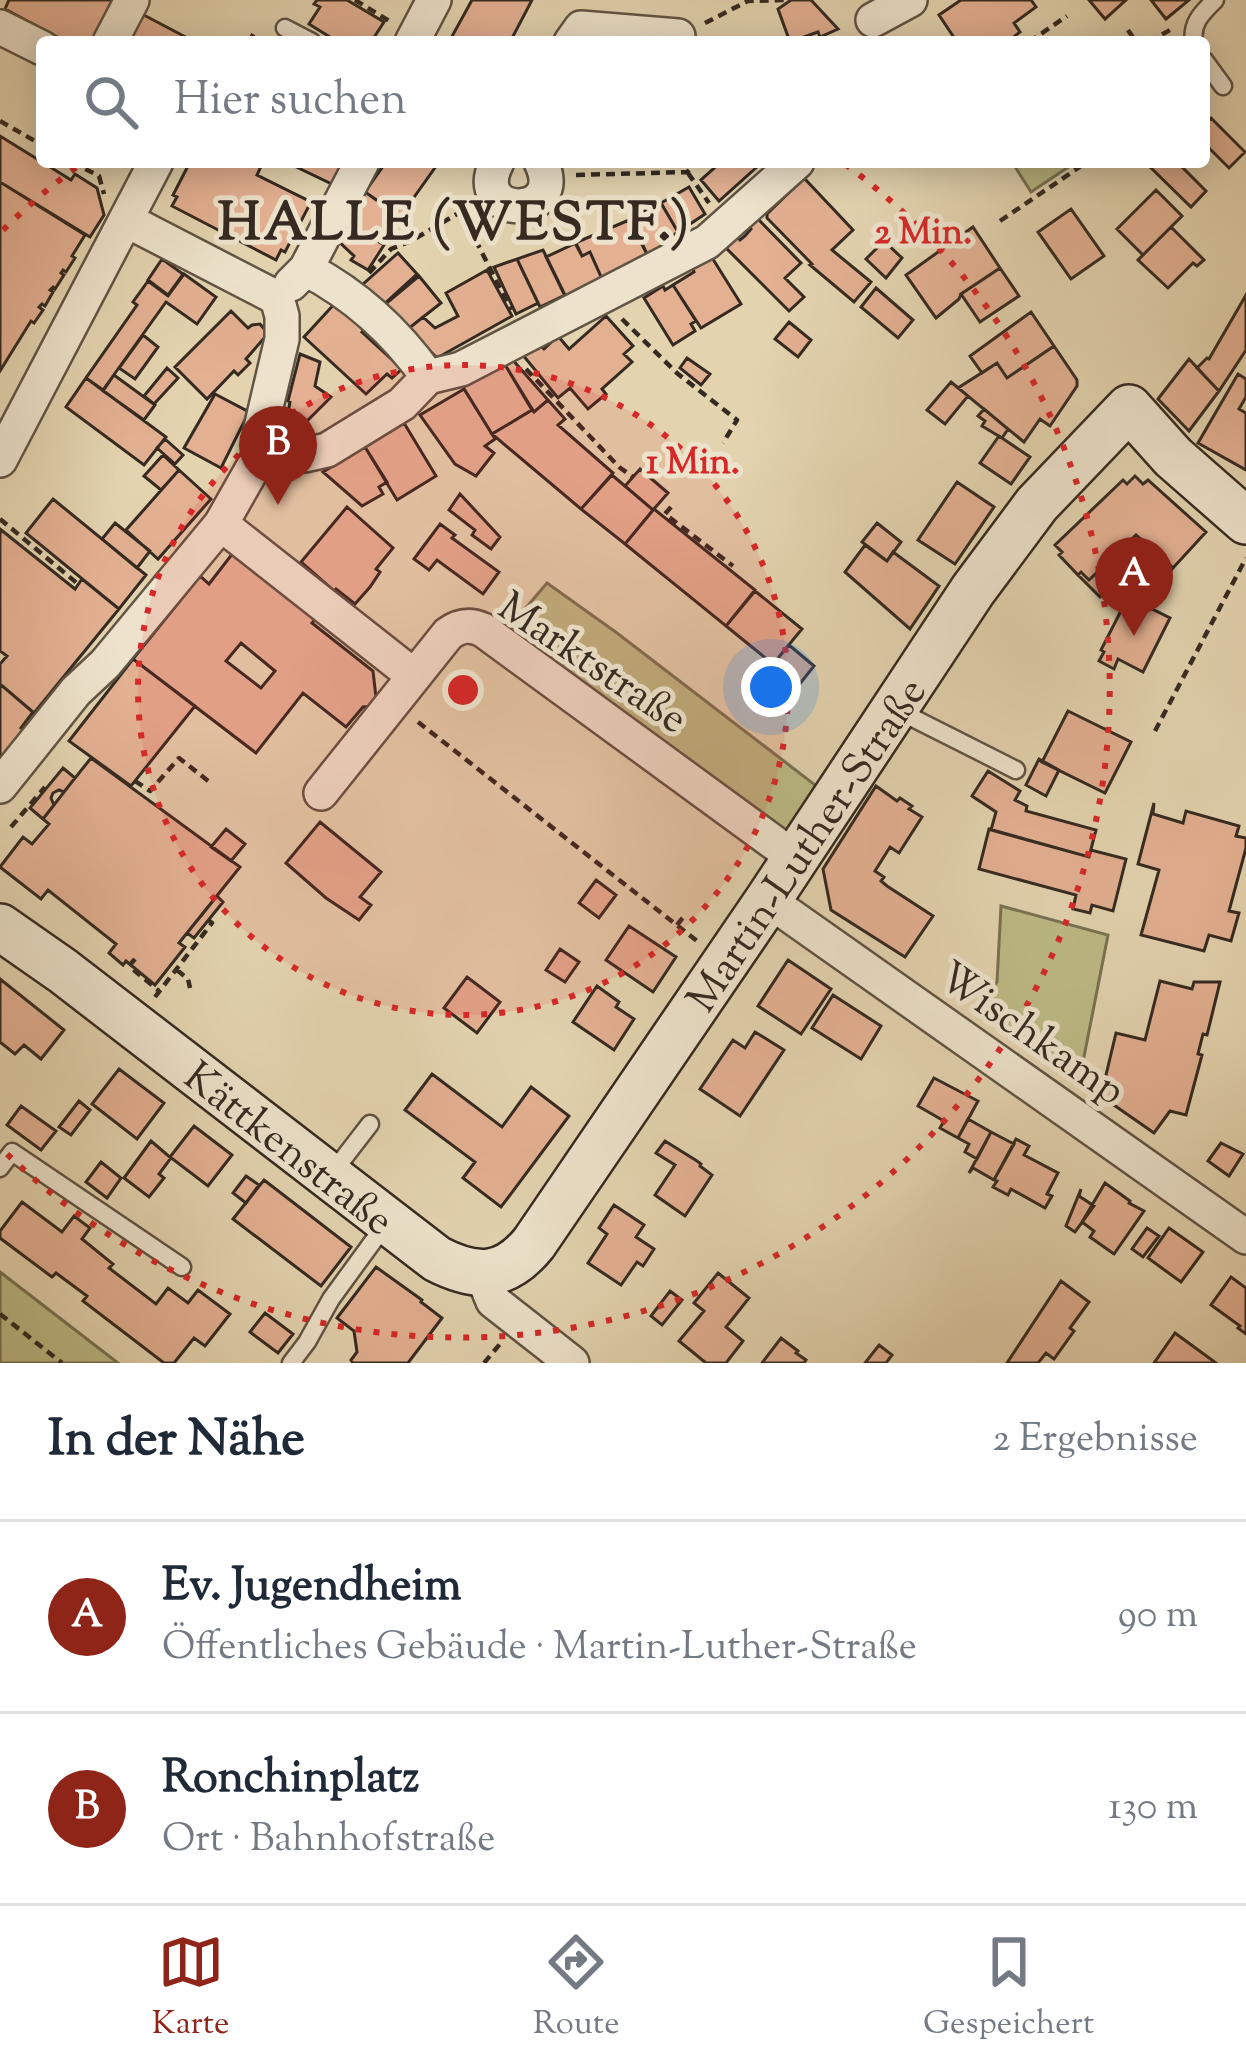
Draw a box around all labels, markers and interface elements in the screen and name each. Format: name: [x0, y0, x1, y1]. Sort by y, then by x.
search box: [36, 36, 1210, 168]
icon: search: [78, 69, 144, 135]
text: Hier suchen: [174, 70, 407, 135]
district label: HALLE (WESTF.): [218, 187, 692, 265]
text: 2 Min.: [874, 208, 972, 260]
pin: B: [239, 406, 317, 505]
text: 1 Min.: [646, 438, 740, 490]
pin: A: [1095, 537, 1173, 636]
street label: Marktstraße: [484, 579, 698, 751]
your location: [741, 657, 801, 717]
street label: Martin-Luther-Straße: [675, 668, 944, 1026]
centre of rings: [442, 669, 484, 711]
street label: Wischkamp: [924, 950, 1136, 1123]
street label: Kättkenstraße: [169, 1050, 405, 1252]
text: In der Nähe: [48, 1405, 305, 1478]
text: 2 Ergebnisse: [992, 1413, 1198, 1469]
text: Ev. Jugendheim: [162, 1556, 461, 1621]
text: A: [71, 1589, 103, 1645]
text: 90 m: [1118, 1589, 1198, 1645]
text: Öffentliches Gebäude · Martin-Luther-Straße: [162, 1621, 917, 1677]
text: Ronchinplatz: [162, 1748, 419, 1813]
text: B: [75, 1781, 99, 1837]
text: 130 m: [1108, 1781, 1198, 1837]
text: Ort · Bahnhofstraße: [162, 1813, 495, 1869]
tab: Karte: [152, 1929, 229, 2049]
tab: Route: [533, 1929, 620, 2049]
tab: Gespeichert: [923, 1929, 1094, 2049]

